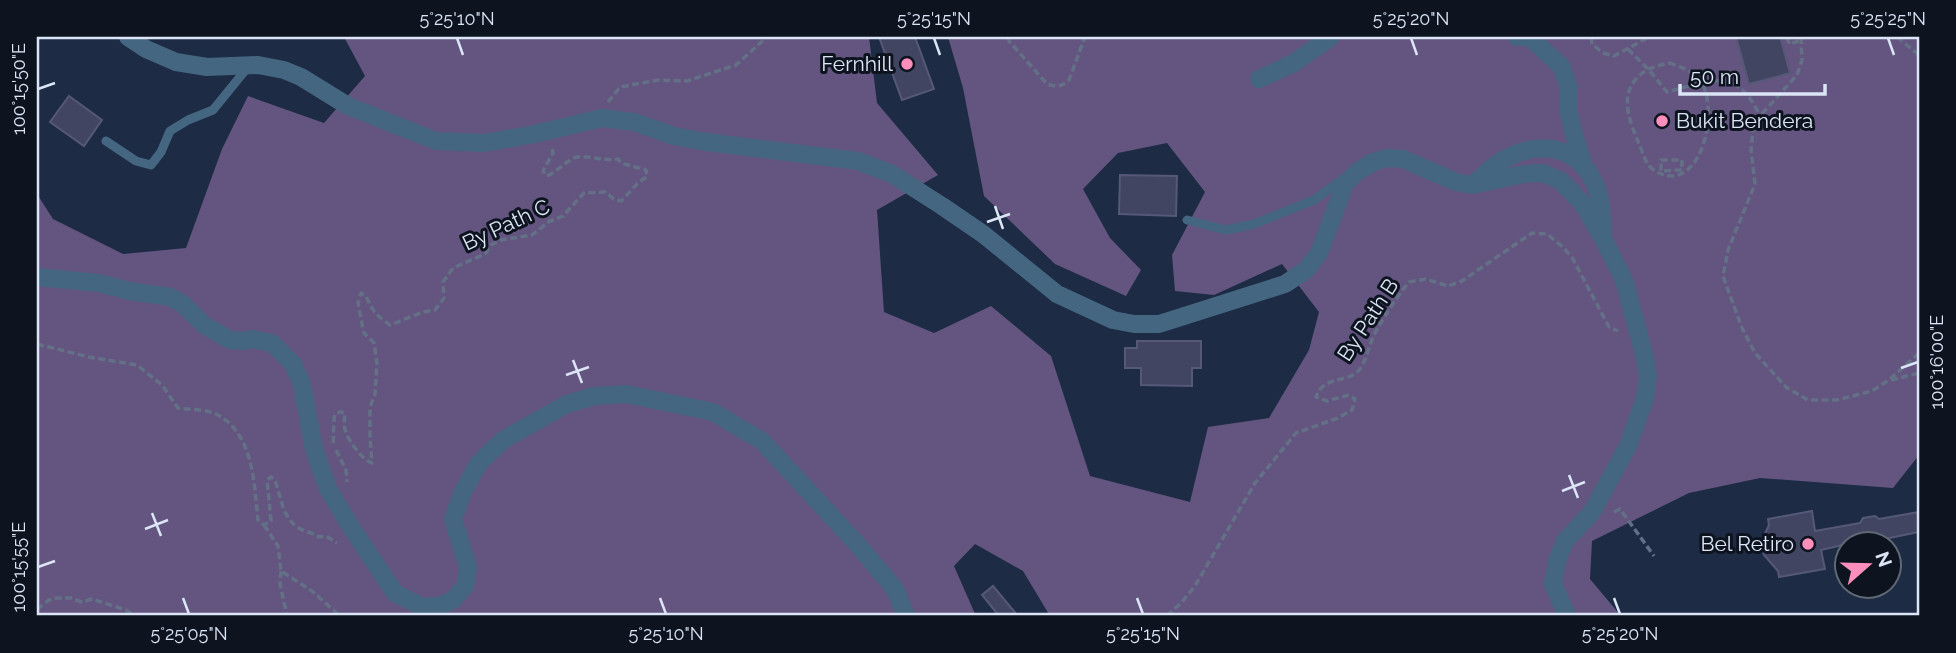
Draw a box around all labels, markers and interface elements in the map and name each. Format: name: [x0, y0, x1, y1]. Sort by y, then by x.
text: 5°25'10"N: [419, 8, 495, 29]
text: 5°25'15"N: [897, 8, 971, 29]
text: 5°25'20"N: [1373, 8, 1449, 29]
text: 5°25'25"N: [1850, 8, 1926, 29]
text: 100°15'50"E: [8, 43, 29, 135]
place label: Fernhill: [821, 51, 893, 76]
scale bar: [1680, 52, 1825, 96]
marker: Fernhill: [899, 56, 915, 72]
text: 50 m: [1690, 64, 1739, 89]
place label: Bukit Bendera: [1676, 108, 1813, 133]
marker: Bukit Bendera: [1654, 113, 1670, 129]
street label: By Path C: [458, 193, 553, 256]
street label: By Path B: [1332, 274, 1403, 366]
text: 100°16'00"E: [1926, 315, 1947, 409]
text: 100°15'55"E: [8, 522, 29, 612]
north arrow: [1834, 530, 1904, 600]
place label: Bel Retiro: [1701, 531, 1794, 556]
marker: Bel Retiro: [1800, 536, 1816, 552]
text: N: [1871, 549, 1897, 570]
text: 5°25'05"N: [150, 623, 228, 644]
text: 5°25'10"N: [628, 623, 704, 644]
text: 5°25'15"N: [1106, 623, 1180, 644]
text: 5°25'20"N: [1582, 623, 1658, 644]

